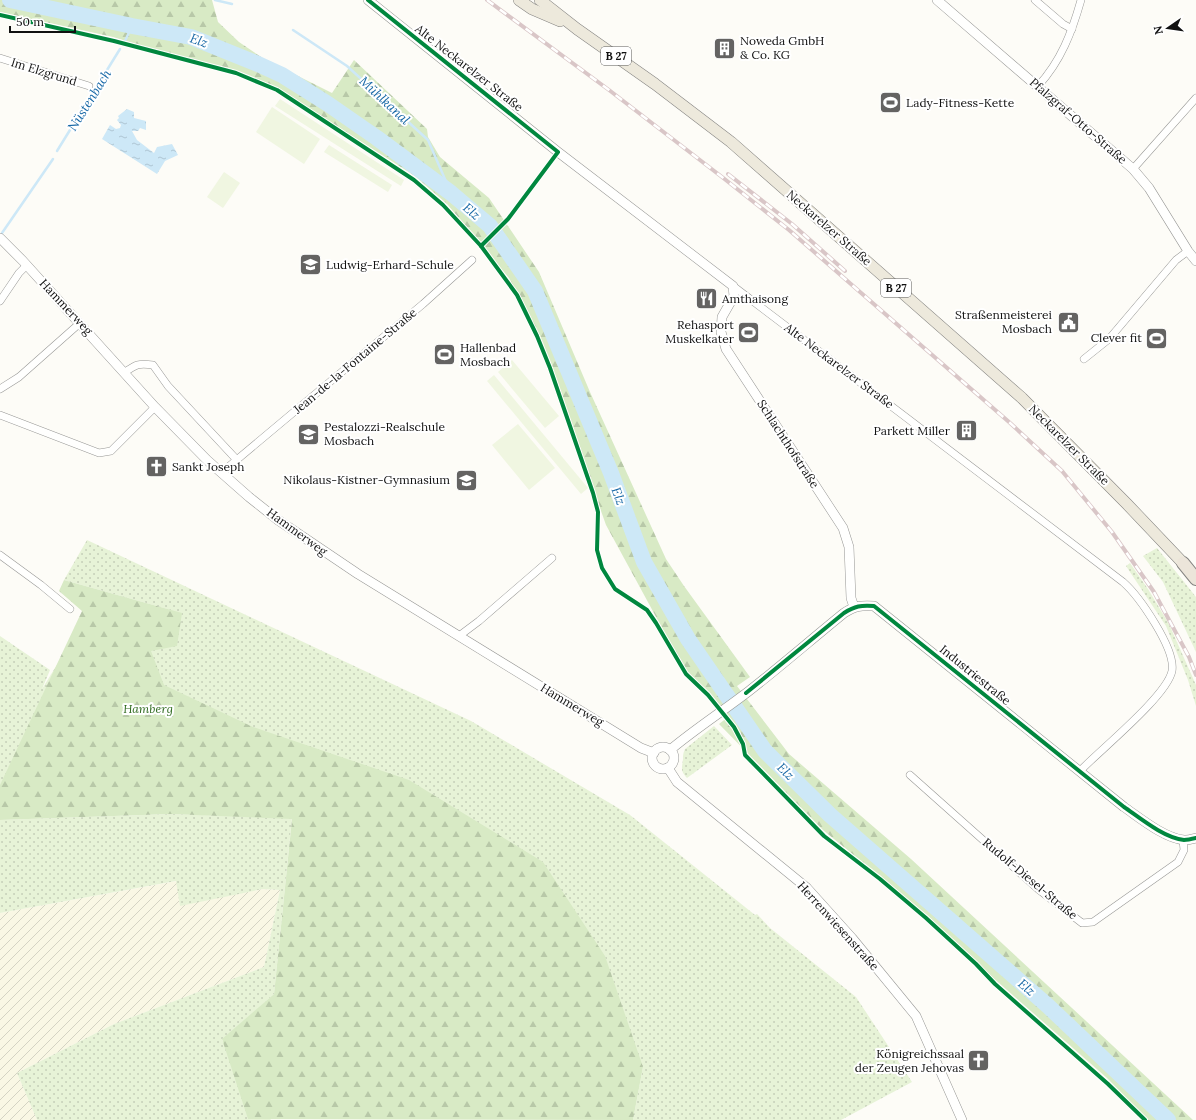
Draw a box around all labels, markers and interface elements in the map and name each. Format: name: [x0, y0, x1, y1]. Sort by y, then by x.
scale bar: [10, 8, 75, 34]
north arrow: [1148, 8, 1188, 48]
text: 50 m: [16, 14, 44, 29]
street label: Alte Neckarelzer Straße: [412, 20, 527, 115]
text: N: [1150, 24, 1166, 36]
water label: Elz: [188, 29, 210, 52]
place label: Noweda GmbH & Co. KG: [740, 33, 824, 62]
building icon: Noweda GmbH & Co. KG: [711, 35, 737, 61]
road number: B 27: [601, 47, 631, 65]
street label: Im Elzgrund: [9, 54, 79, 89]
water label: Nüstenbach: [64, 66, 115, 134]
water label: Mühlkanal: [356, 73, 414, 128]
street label: Pfalzgraf-Otto-Straße: [1027, 74, 1130, 167]
sports icon: Lady-Fitness-Kette: [878, 90, 904, 116]
place label: Lady-Fitness-Kette: [906, 95, 1015, 110]
street label: Neckarelzer Straße: [784, 187, 875, 269]
water label: Elz: [459, 199, 484, 224]
school or university icon: Ludwig-Erhard-Schule: [297, 252, 323, 278]
place label: Ludwig-Erhard-Schule: [326, 257, 454, 272]
street label: Hammerweg: [37, 275, 96, 338]
road number: B 27: [881, 279, 911, 297]
restaurant icon: Amthaisong: [693, 286, 719, 312]
place label: Amthaisong: [721, 291, 788, 306]
street label: Jean-de-la-Fontaine-Straße: [289, 304, 420, 417]
place label: Straßenmeisterei Mosbach: [955, 307, 1052, 336]
public building icon: Straßenmeisterei Mosbach: [1055, 309, 1081, 335]
place label: Rehasport Muskelkater: [665, 317, 735, 346]
sports icon: Rehasport Muskelkater: [736, 319, 762, 345]
street label: Alte Neckarelzer Straße: [781, 319, 897, 412]
sports icon: Clever fit: [1144, 325, 1170, 351]
place label: Clever fit: [1091, 330, 1142, 345]
place label: Hallenbad Mosbach: [460, 340, 516, 369]
sports icon: Hallenbad Mosbach: [431, 342, 457, 368]
street label: Schlachthofstraße: [754, 397, 823, 491]
street label: Neckarelzer Straße: [1026, 401, 1113, 488]
building icon: Parkett Miller: [953, 418, 979, 444]
place label: Pestalozzi-Realschule Mosbach: [324, 419, 446, 448]
school or university icon: Pestalozzi-Realschule Mosbach: [295, 421, 321, 447]
place label: Parkett Miller: [874, 423, 951, 438]
church icon: Sankt Joseph: [143, 454, 169, 480]
place label: Sankt Joseph: [172, 459, 244, 474]
school or university icon: Nikolaus-Kistner-Gymnasium: [453, 467, 479, 493]
place label: Nikolaus-Kistner-Gymnasium: [283, 472, 450, 487]
water label: Elz: [607, 485, 630, 507]
street label: Hammerweg: [264, 505, 331, 559]
street label: Industriestraße: [937, 641, 1014, 708]
street label: Hammerweg: [538, 680, 607, 730]
park label: Hamberg: [123, 701, 173, 716]
water label: Elz: [773, 759, 798, 784]
street label: Rudolf-Diesel-Straße: [980, 835, 1081, 923]
street label: Herrenwiesenstraße: [794, 878, 883, 974]
water label: Elz: [1014, 975, 1039, 1000]
place label: Königreichssaal der Zeugen Jehovas: [855, 1046, 964, 1075]
church icon: Königreichssaal der Zeugen Jehovas: [966, 1048, 992, 1074]

